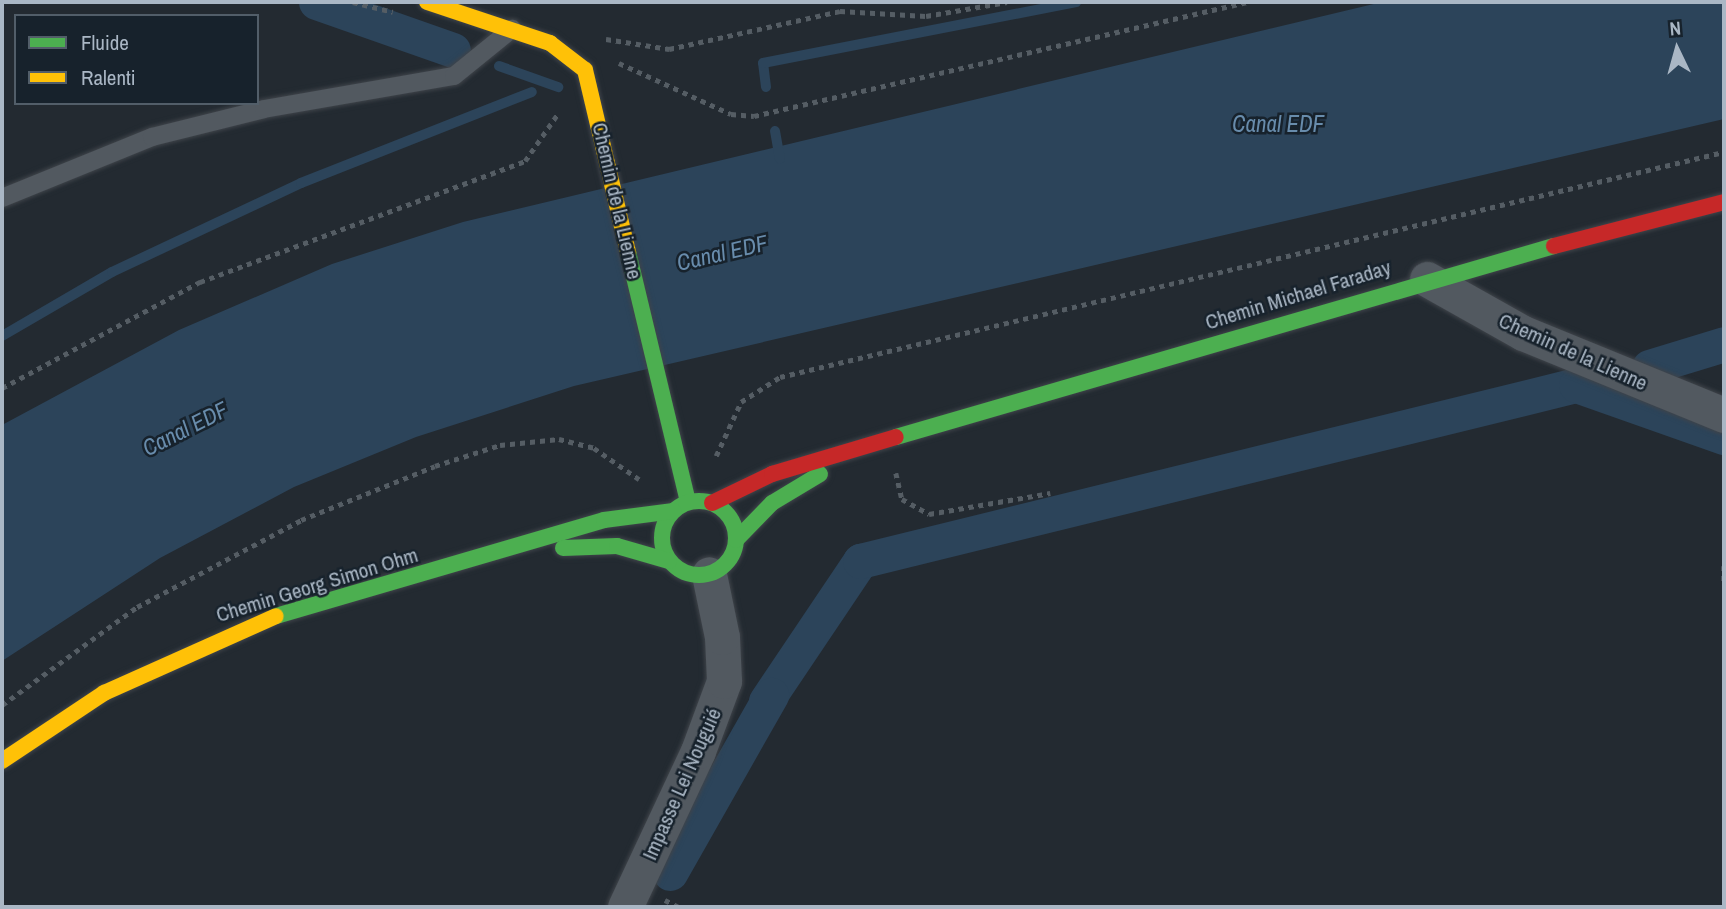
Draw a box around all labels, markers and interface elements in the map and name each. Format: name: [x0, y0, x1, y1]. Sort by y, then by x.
legend: [14, 14, 259, 105]
north arrow: [1642, 14, 1712, 84]
text: N: [1668, 15, 1682, 42]
text: Fluide: [81, 28, 129, 57]
text: Ralenti: [81, 63, 136, 92]
water label: Canal EDF: [1232, 110, 1324, 138]
street label: Chemin de la Lienne: [587, 120, 647, 282]
water label: Canal EDF: [674, 229, 770, 277]
street label: Chemin Michael Faraday: [1202, 255, 1394, 335]
street label: Chemin de la Lienne: [1495, 308, 1651, 396]
water label: Canal EDF: [138, 396, 232, 462]
street label: Chemin Georg Simon Ohm: [213, 542, 421, 628]
street label: Impasse Lei Nouguié: [637, 704, 727, 864]

